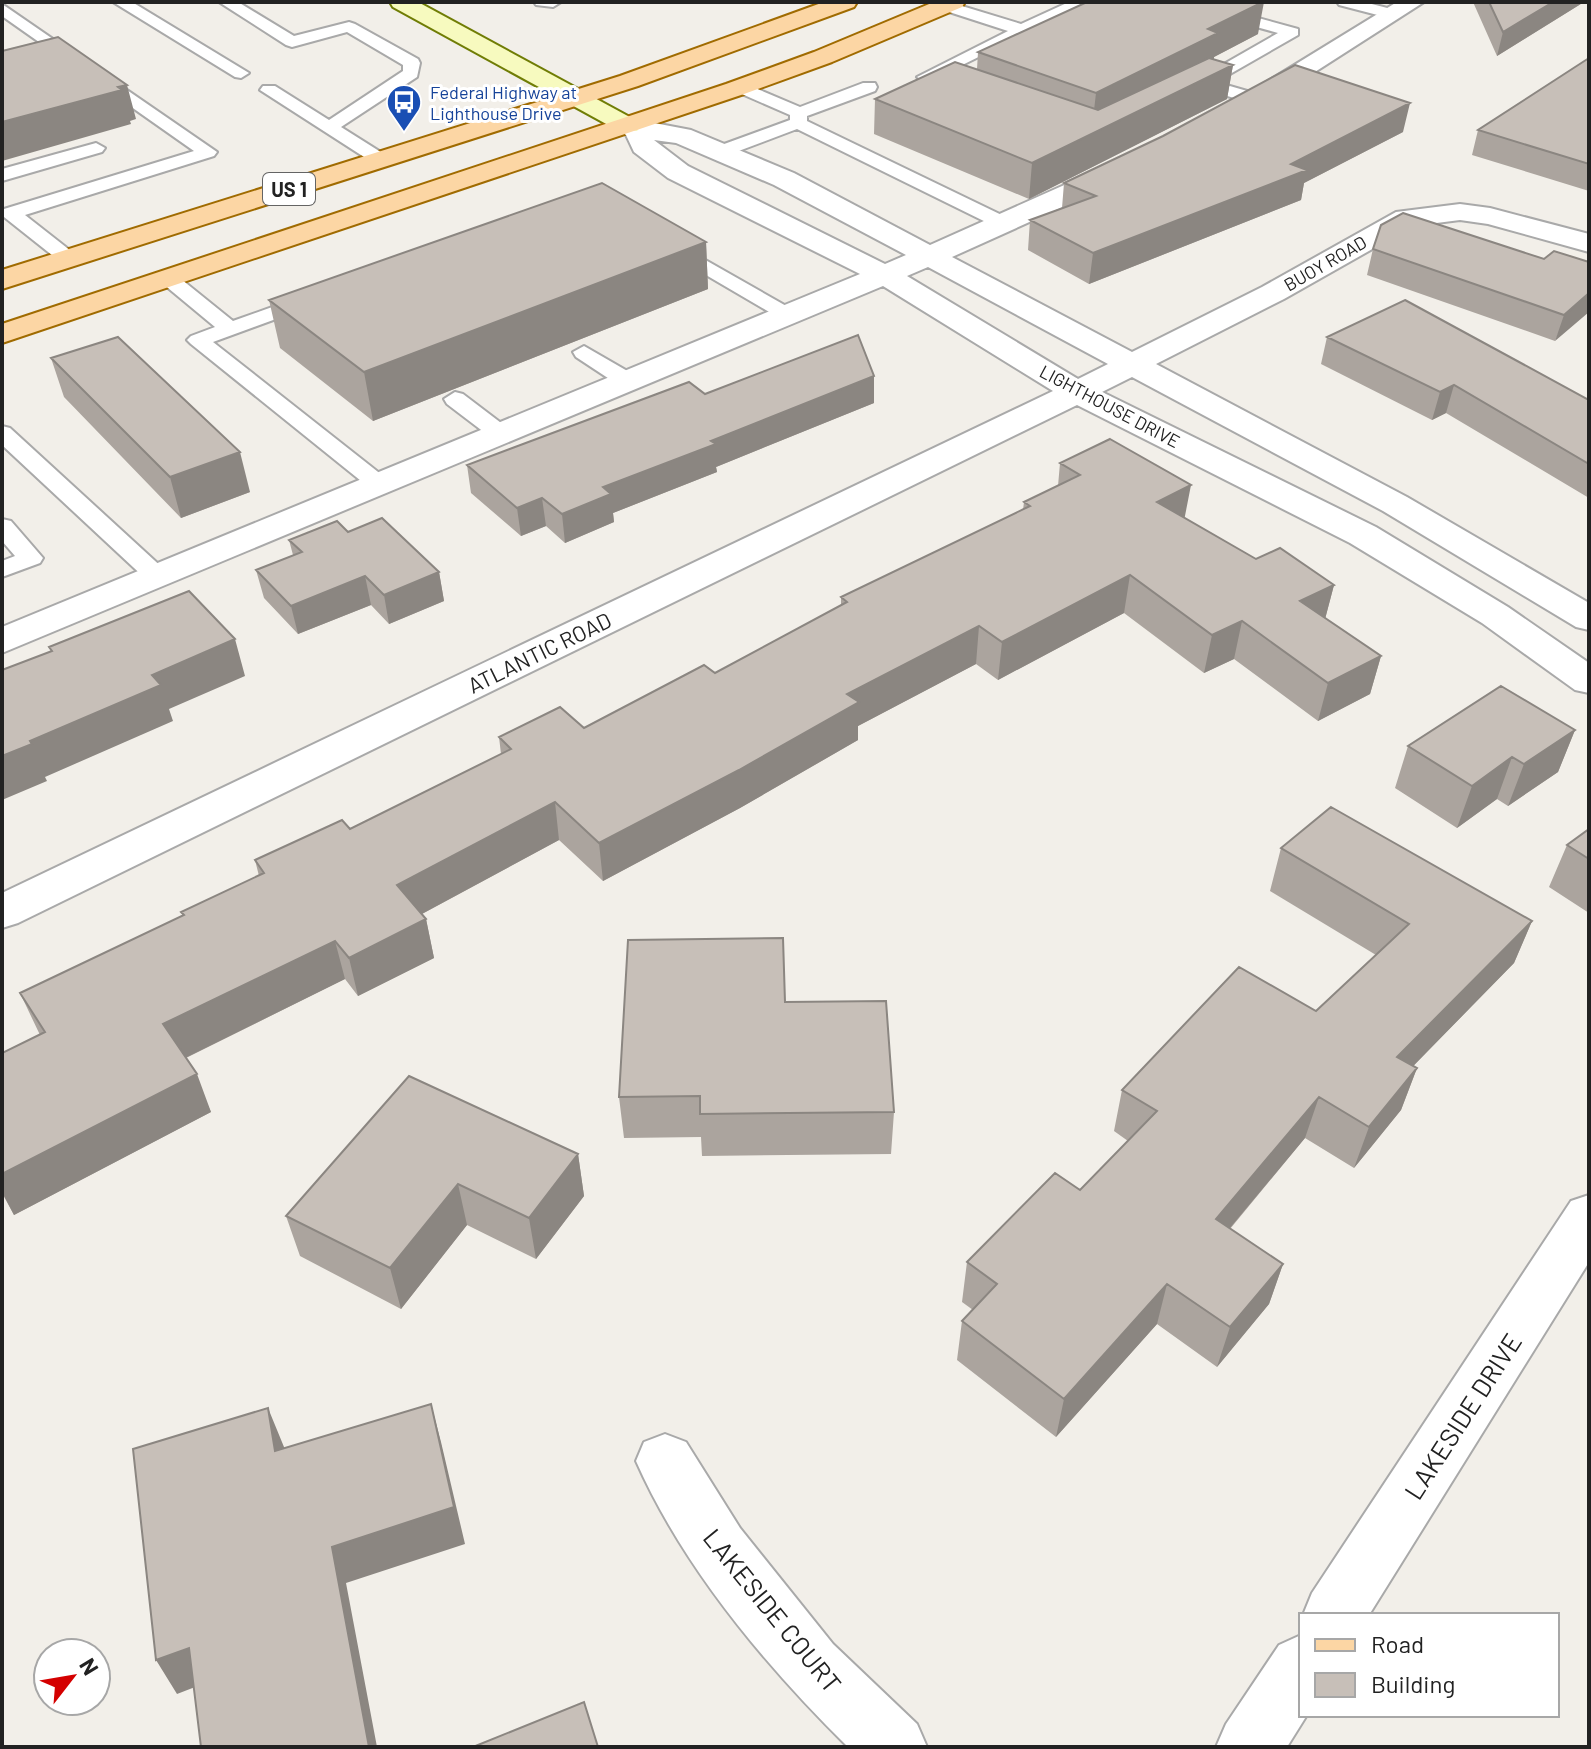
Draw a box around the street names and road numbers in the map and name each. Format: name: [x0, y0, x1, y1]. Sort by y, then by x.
road number: US 1: [263, 173, 315, 205]
street label: BUOY ROAD: [1280, 231, 1370, 295]
street label: LIGHTHOUSE DRIVE: [1036, 360, 1184, 452]
street label: ATLANTIC ROAD: [463, 606, 615, 698]
street label: LAKESIDE DRIVE: [1397, 1327, 1527, 1505]
street label: LAKESIDE COURT: [698, 1522, 848, 1698]

